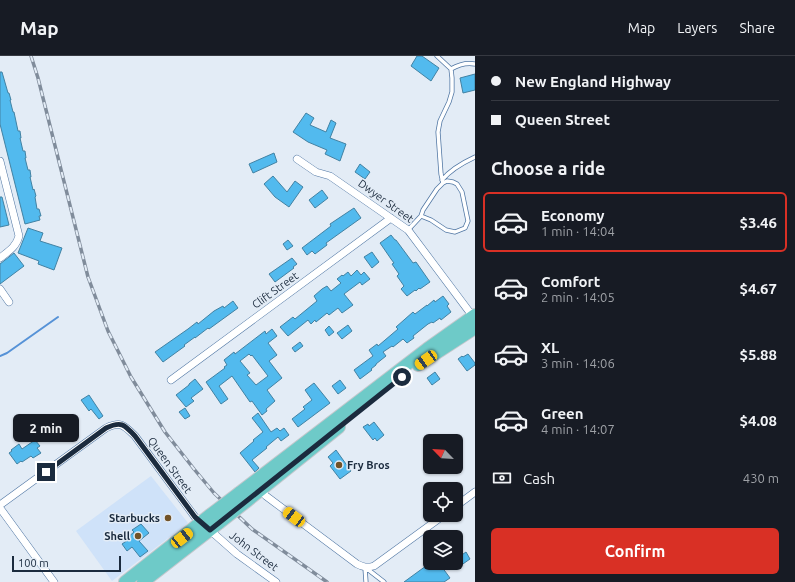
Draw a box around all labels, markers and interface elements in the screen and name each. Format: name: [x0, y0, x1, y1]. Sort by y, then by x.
text: Map: [20, 17, 59, 39]
text: Map: [628, 20, 655, 36]
text: Layers: [677, 20, 717, 36]
text: Share: [739, 20, 775, 36]
text: New England Highway: [515, 73, 671, 90]
text: Queen Street: [515, 111, 610, 128]
text: Choose a ride: [491, 158, 605, 178]
street label: Dwyer Street: [356, 177, 416, 225]
icon: car: [493, 204, 529, 240]
text: Economy: [541, 207, 605, 224]
text: $3.46: [739, 214, 777, 231]
text: 1 min · 14:04: [541, 224, 615, 238]
street label: Clift Street: [250, 269, 301, 311]
icon: car: [493, 270, 529, 306]
text: Comfort: [541, 273, 600, 290]
text: $4.67: [739, 280, 777, 297]
text: 2 min · 14:05: [541, 290, 615, 304]
icon: car: [493, 336, 529, 372]
text: XL: [541, 339, 559, 356]
text: $5.88: [739, 346, 777, 363]
car: [413, 348, 439, 372]
text: 3 min · 14:06: [541, 356, 615, 370]
route start: [393, 368, 411, 386]
icon: car: [493, 402, 529, 438]
text: Green: [541, 405, 583, 422]
text: $4.08: [739, 412, 777, 429]
callout: 2 min: [13, 414, 79, 442]
text: 2 min: [30, 421, 62, 435]
text: 4 min · 14:07: [541, 422, 615, 436]
north arrow: [423, 434, 463, 474]
map controls: [423, 434, 463, 570]
street label: Queen Street: [146, 435, 195, 496]
place label: Fry Bros: [347, 459, 390, 471]
marker: Fry Bros: [334, 460, 344, 470]
route end: [37, 463, 55, 481]
icon: cash: [491, 467, 513, 489]
text: Cash: [523, 470, 555, 487]
text: 430 m: [743, 471, 779, 485]
button: locate: [423, 482, 463, 522]
car: [281, 505, 307, 529]
place label: Starbucks: [109, 512, 160, 524]
marker: Starbucks: [163, 513, 173, 523]
car: [169, 526, 195, 550]
button: Confirm: [491, 528, 779, 574]
street label: John Street: [227, 529, 281, 574]
place label: Shell: [104, 530, 131, 542]
button: layers: [423, 530, 463, 570]
marker: Shell: [133, 531, 143, 541]
scale bar: [12, 554, 121, 573]
text: 100 m: [18, 557, 49, 569]

